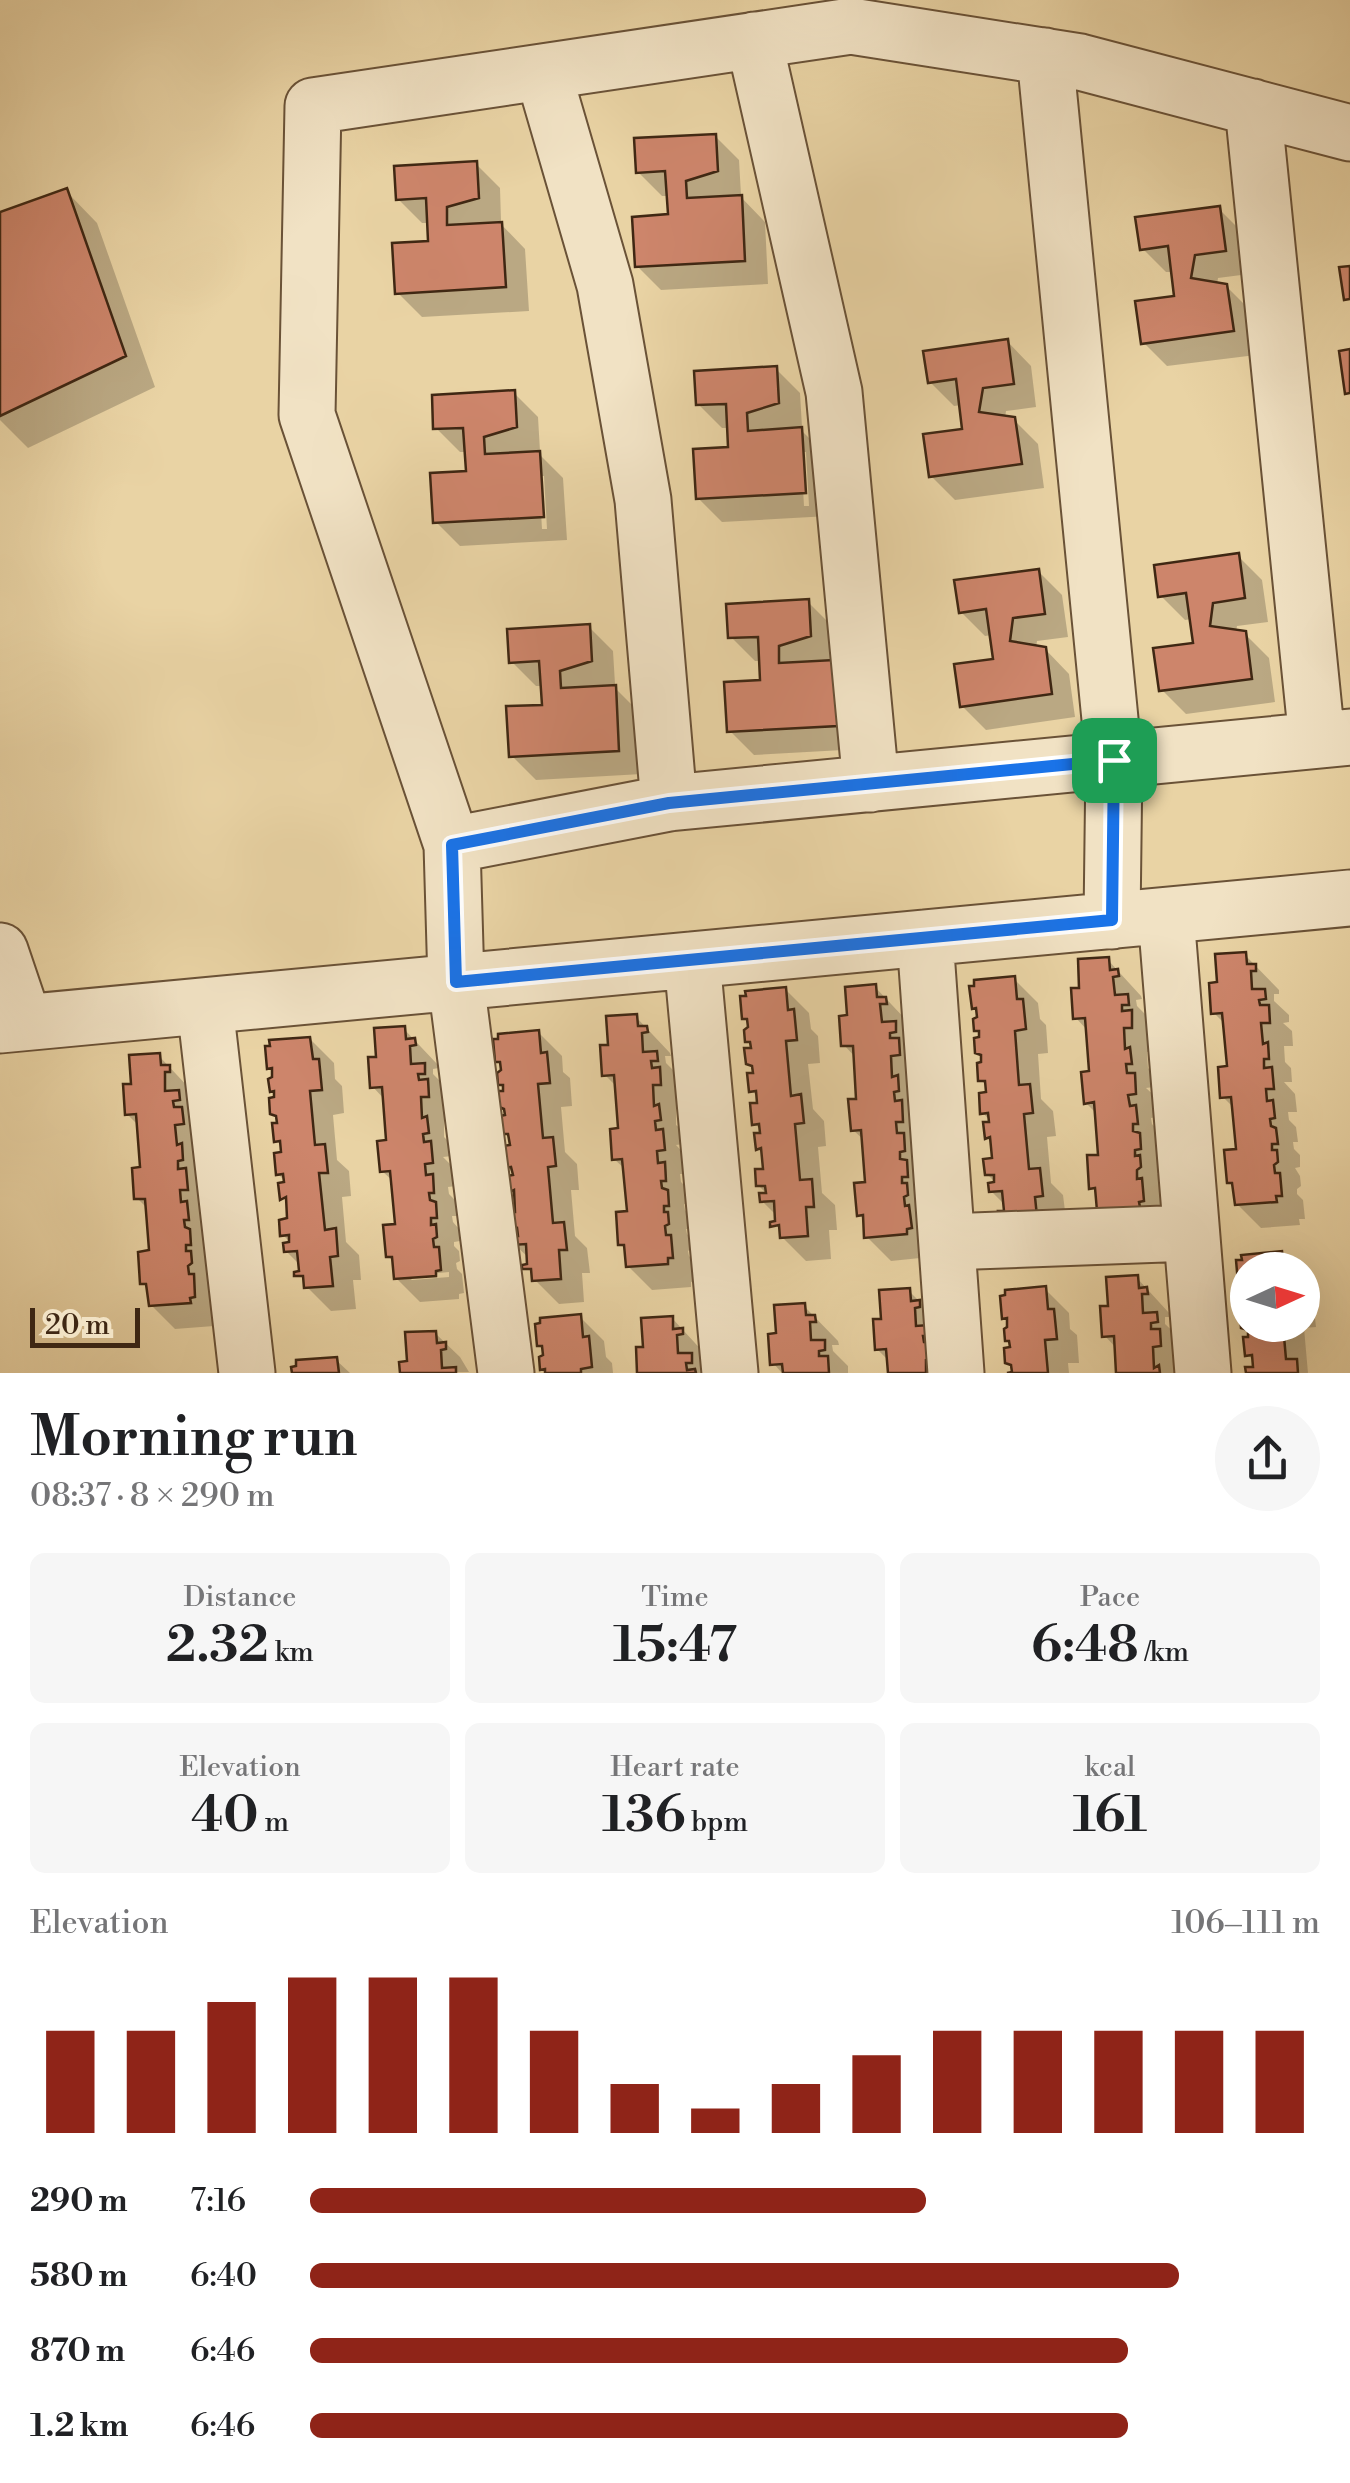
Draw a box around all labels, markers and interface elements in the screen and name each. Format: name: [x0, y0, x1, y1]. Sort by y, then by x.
pin: [1072, 718, 1157, 803]
icon: arrive: [1087, 733, 1142, 788]
north arrow: [1230, 1252, 1320, 1342]
map controls: [1230, 1252, 1320, 1342]
scale bar: [30, 1303, 140, 1348]
text: 20 m: [45, 1308, 110, 1343]
text: Morning run: [30, 1404, 358, 1473]
button: share: [1215, 1406, 1320, 1511]
text: 08:37 · 8 × 290 m: [30, 1476, 274, 1516]
text: Distance: [184, 1580, 296, 1615]
text: Time: [641, 1580, 709, 1615]
text: Pace: [1080, 1580, 1140, 1615]
text: 2.32: [166, 1615, 269, 1677]
text: 15:47: [613, 1615, 737, 1677]
text: 6:48: [1031, 1615, 1139, 1677]
text: km: [269, 1635, 314, 1670]
text: /km: [1139, 1635, 1189, 1670]
text: Elevation: [179, 1750, 301, 1785]
text: Heart rate: [610, 1750, 740, 1785]
text: kcal: [1085, 1750, 1135, 1785]
text: 40: [191, 1785, 259, 1847]
text: 136: [602, 1785, 686, 1847]
text: 161: [1073, 1785, 1147, 1847]
text: m: [259, 1805, 289, 1840]
text: bpm: [686, 1805, 748, 1840]
text: Elevation: [30, 1903, 169, 1943]
text: 106–111 m: [1171, 1903, 1320, 1943]
text: 290 m: [30, 2181, 128, 2221]
text: 7:16: [190, 2181, 246, 2221]
text: 580 m: [30, 2256, 128, 2296]
text: 6:40: [190, 2256, 257, 2296]
text: 870 m: [30, 2331, 125, 2371]
text: 6:46: [190, 2331, 255, 2371]
text: 1.2 km: [30, 2406, 128, 2446]
text: 6:46: [190, 2406, 255, 2446]

